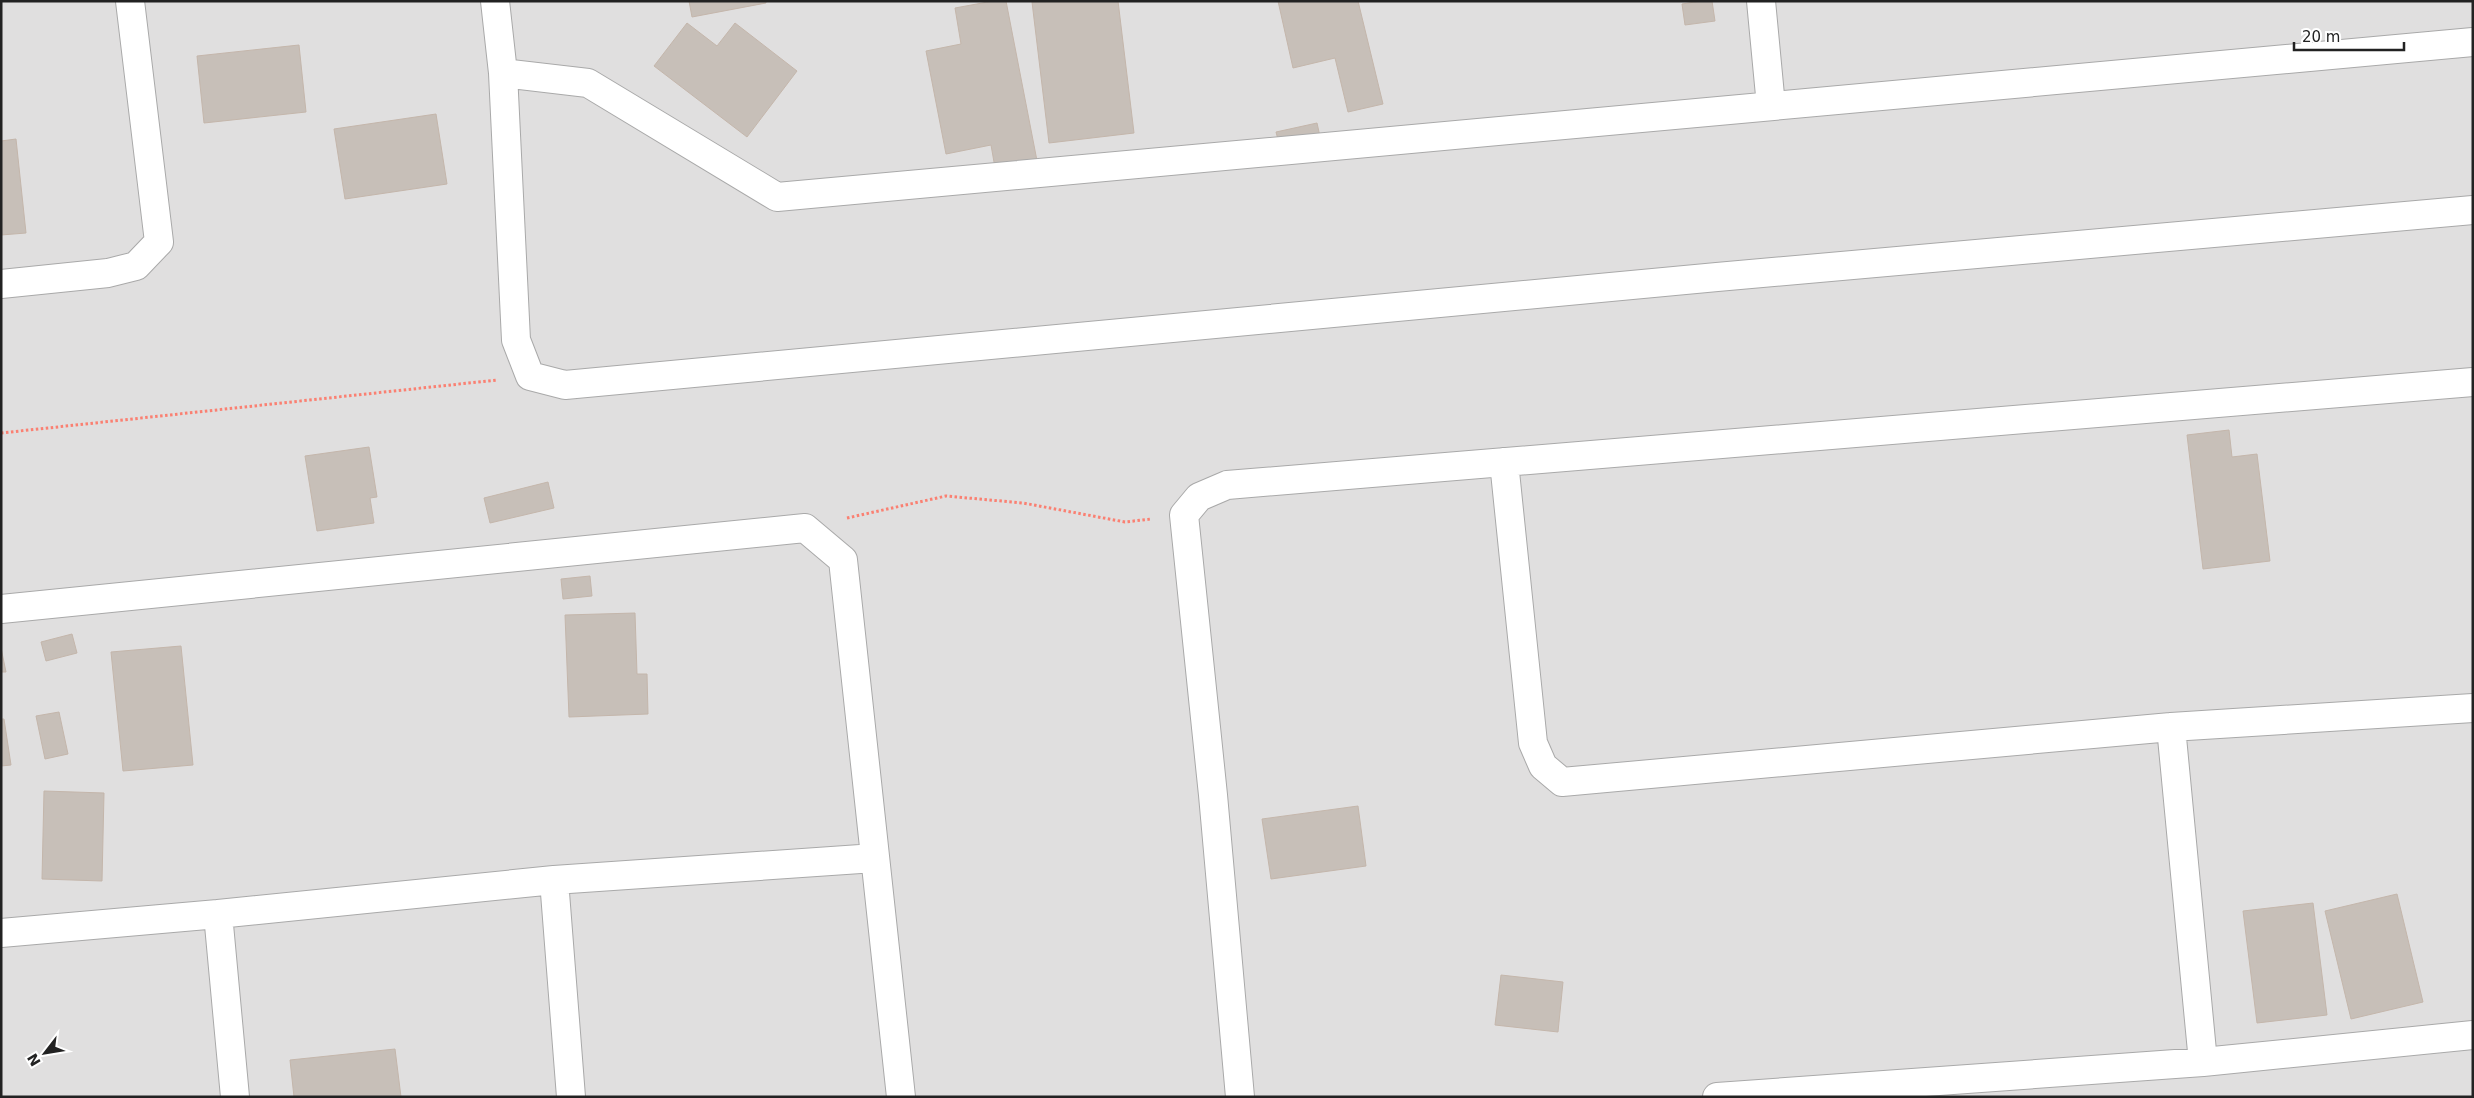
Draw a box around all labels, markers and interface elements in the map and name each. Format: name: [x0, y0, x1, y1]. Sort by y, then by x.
scale bar: [2294, 20, 2404, 52]
text: 20 m: [2302, 28, 2340, 46]
north arrow: [20, 1028, 70, 1078]
text: N: [24, 1051, 44, 1069]

